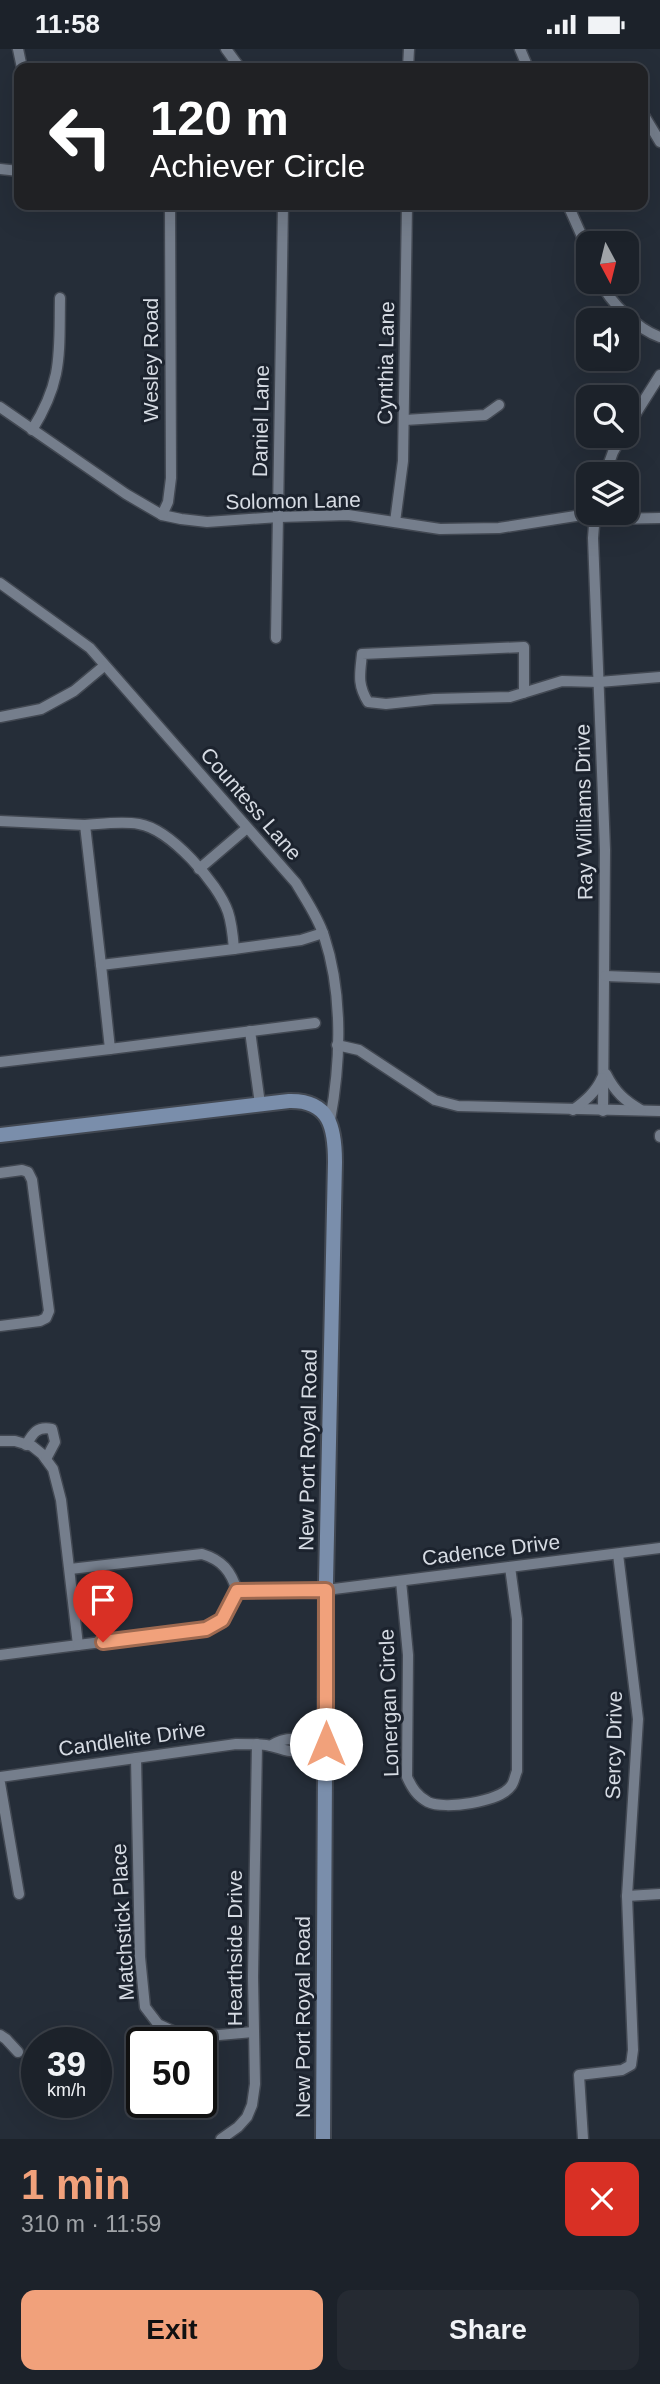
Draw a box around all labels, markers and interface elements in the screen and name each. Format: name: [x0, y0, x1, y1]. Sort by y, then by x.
text: 11:58: [35, 9, 100, 39]
icon: left: [35, 91, 126, 182]
text: 120 m: [150, 91, 289, 145]
text: Achiever Circle: [150, 148, 365, 184]
north arrow: [576, 231, 639, 294]
map controls: [576, 231, 639, 525]
street label: Wesley Road: [139, 298, 162, 422]
street label: Cynthia Lane: [373, 301, 398, 425]
button: sound: [576, 308, 639, 371]
street label: Daniel Lane: [248, 365, 273, 477]
button: search: [576, 385, 639, 448]
button: layers: [576, 462, 639, 525]
street label: Solomon Lane: [225, 488, 361, 513]
street label: Ray Williams Drive: [570, 724, 597, 900]
street label: Countess Lane: [196, 743, 306, 865]
street label: New Port Royal Road: [294, 1349, 321, 1551]
street label: Cadence Drive: [421, 1530, 561, 1569]
pin: [73, 1570, 133, 1642]
icon: arrive: [84, 1581, 122, 1619]
street label: Lonergan Circle: [374, 1629, 403, 1778]
street label: Sercy Drive: [601, 1691, 626, 1799]
position arrow: [289, 1707, 363, 1781]
street label: Candlelite Drive: [57, 1717, 207, 1760]
street label: Matchstick Place: [107, 1843, 138, 2001]
street label: Hearthside Drive: [223, 1870, 246, 2026]
street label: New Port Royal Road: [291, 1916, 314, 2118]
speed limit sign: 50: [126, 2027, 217, 2118]
text: 39: [47, 2044, 86, 2083]
text: km/h: [47, 2080, 86, 2100]
text: 1 min: [21, 2161, 131, 2208]
button: close: [565, 2162, 639, 2236]
text: 310 m · 11:59: [21, 2211, 161, 2237]
button: Exit: [21, 2290, 323, 2370]
button: Share: [337, 2290, 639, 2370]

